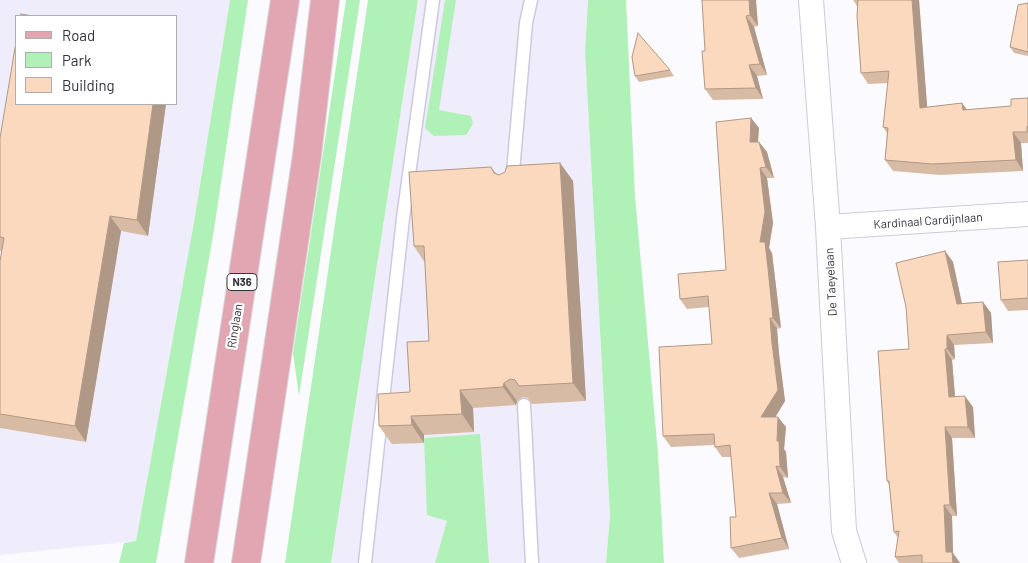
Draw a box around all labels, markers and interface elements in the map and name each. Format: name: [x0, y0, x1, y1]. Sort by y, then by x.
legend: [15, 15, 178, 105]
text: Road: [62, 26, 95, 44]
text: Park: [62, 51, 91, 69]
text: Building: [62, 76, 115, 94]
street label: Kardinaal Cardijnlaan: [873, 210, 983, 232]
street label: De Taeyelaan: [822, 247, 840, 317]
road number: N36: [227, 274, 257, 290]
street label: Ringlaan: [224, 303, 246, 349]

